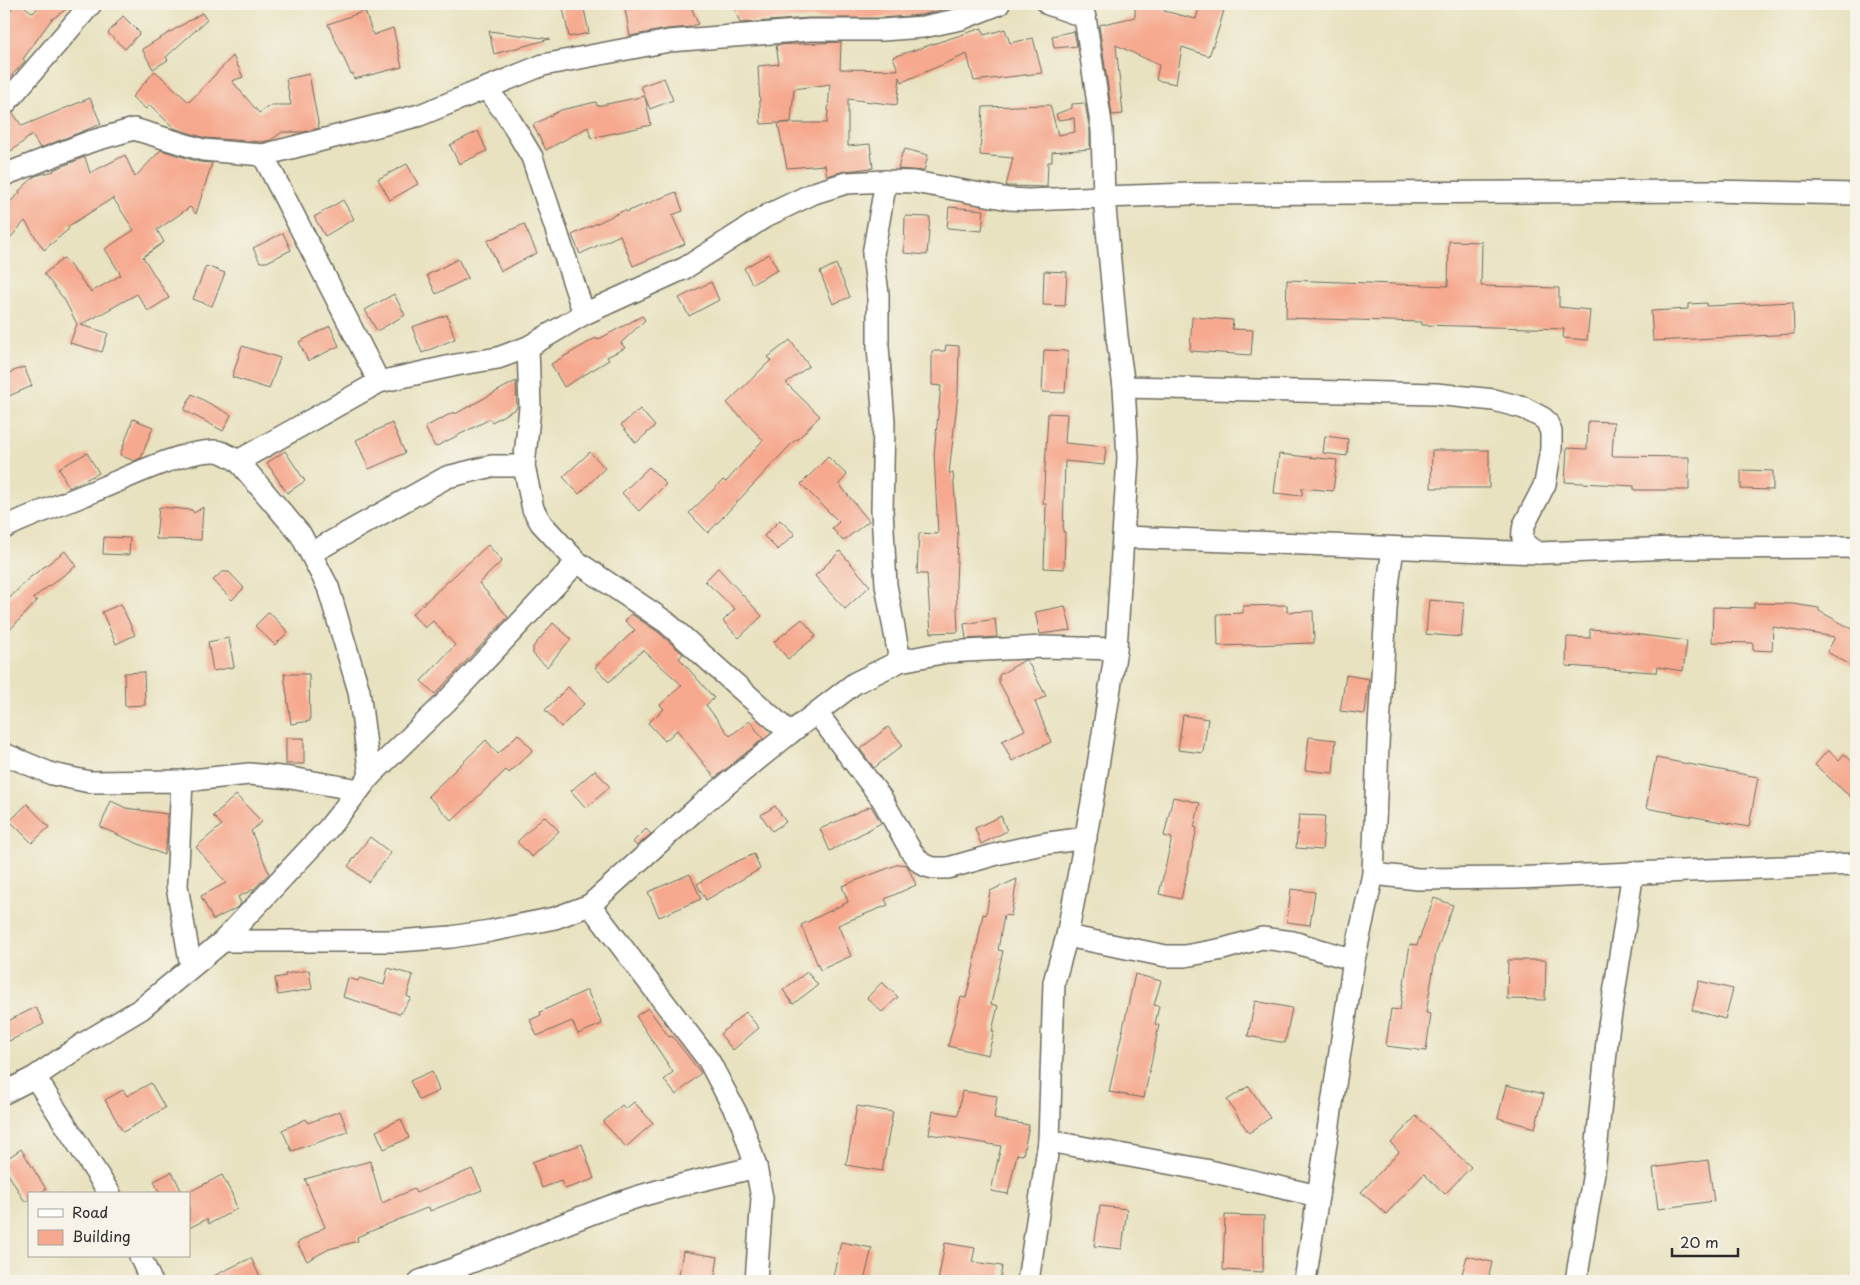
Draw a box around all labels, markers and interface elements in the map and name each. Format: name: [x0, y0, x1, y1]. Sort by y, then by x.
legend: [28, 1192, 190, 1258]
text: Road: [72, 1200, 108, 1223]
text: Building: [72, 1224, 131, 1247]
scale bar: [1672, 1225, 1739, 1257]
text: 20 m: [1680, 1230, 1719, 1253]

